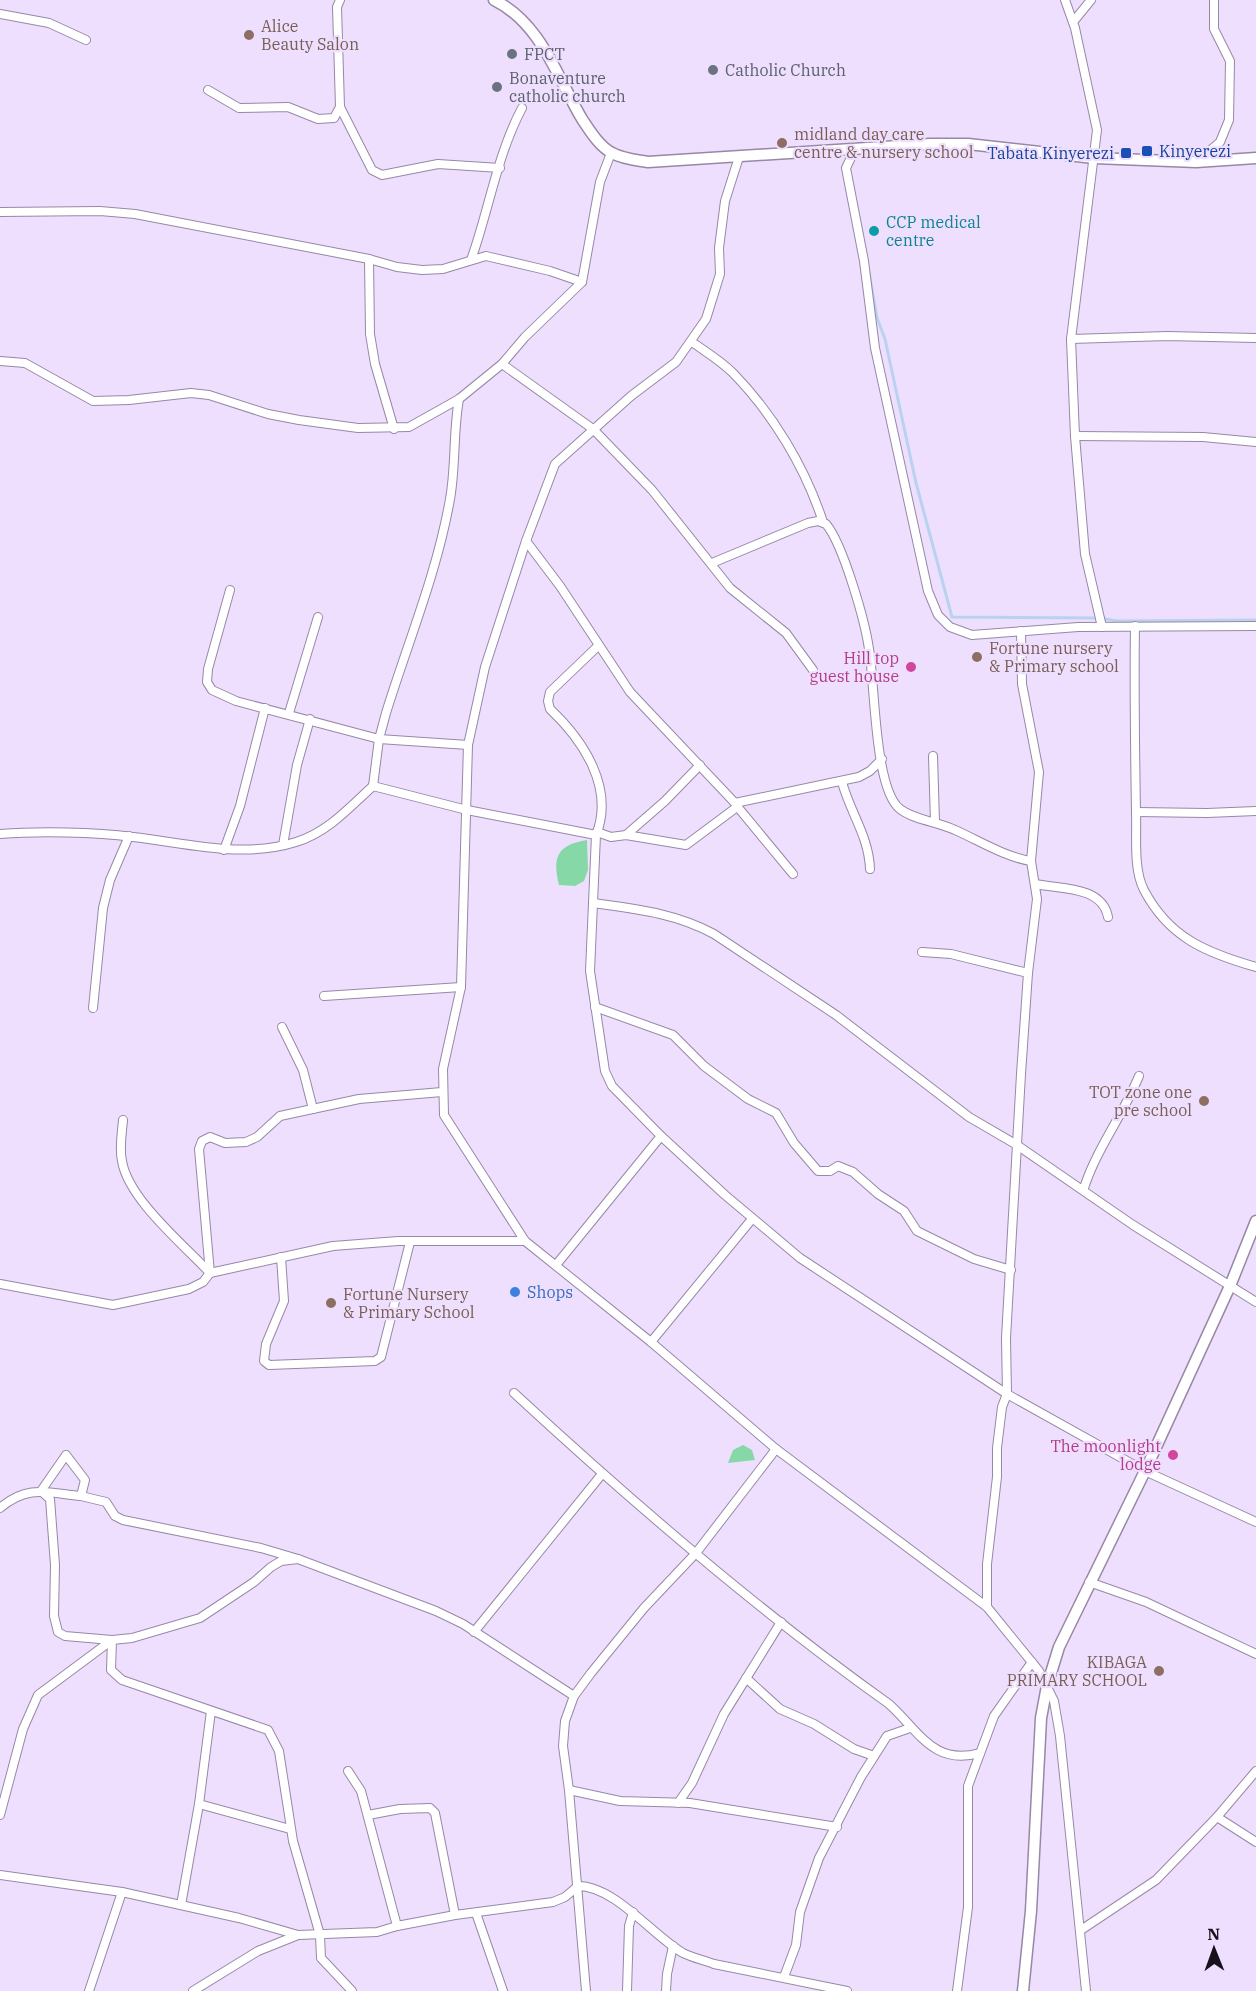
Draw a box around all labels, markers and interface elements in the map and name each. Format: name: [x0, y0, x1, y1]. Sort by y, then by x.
place label: Alice Beauty Salon: [261, 16, 359, 54]
marker: Alice Beauty Salon: [242, 28, 256, 42]
place label: FPCT: [524, 44, 565, 64]
marker: FPCT: [505, 47, 519, 61]
place label: Catholic Church: [725, 60, 846, 80]
marker: Catholic Church: [706, 63, 720, 77]
place label: Bonaventure catholic church: [509, 68, 626, 106]
marker: Bonaventure catholic church: [490, 80, 504, 94]
place label: midland day care centre & nursery school: [794, 124, 974, 162]
marker: midland day care centre & nursery school: [775, 136, 789, 150]
place label: Kinyerezi: [1159, 141, 1231, 161]
place label: Tabata Kinyerezi: [987, 143, 1114, 163]
marker: Kinyerezi: [1140, 144, 1154, 158]
marker: Tabata Kinyerezi: [1119, 146, 1133, 160]
place label: CCP medical centre: [886, 212, 981, 250]
marker: CCP medical centre: [867, 224, 881, 238]
place label: Fortune nursery & Primary school: [989, 638, 1119, 676]
place label: Hill top guest house: [809, 648, 899, 686]
marker: Fortune nursery & Primary school: [970, 650, 984, 664]
marker: Hill top guest house: [904, 660, 918, 674]
place label: TOT zone one pre school: [1089, 1082, 1192, 1120]
marker: TOT zone one pre school: [1197, 1094, 1211, 1108]
place label: Shops: [527, 1282, 573, 1302]
place label: Fortune Nursery & Primary School: [343, 1284, 475, 1322]
marker: Shops: [508, 1285, 522, 1299]
marker: Fortune Nursery & Primary School: [324, 1296, 338, 1310]
place label: The moonlight lodge: [1050, 1436, 1161, 1474]
marker: The moonlight lodge: [1166, 1448, 1180, 1462]
place label: KIBAGA PRIMARY SCHOOL: [1007, 1652, 1147, 1690]
marker: KIBAGA PRIMARY SCHOOL: [1152, 1664, 1166, 1678]
north arrow: [1184, 1919, 1244, 1979]
text: N: [1207, 1924, 1220, 1944]

